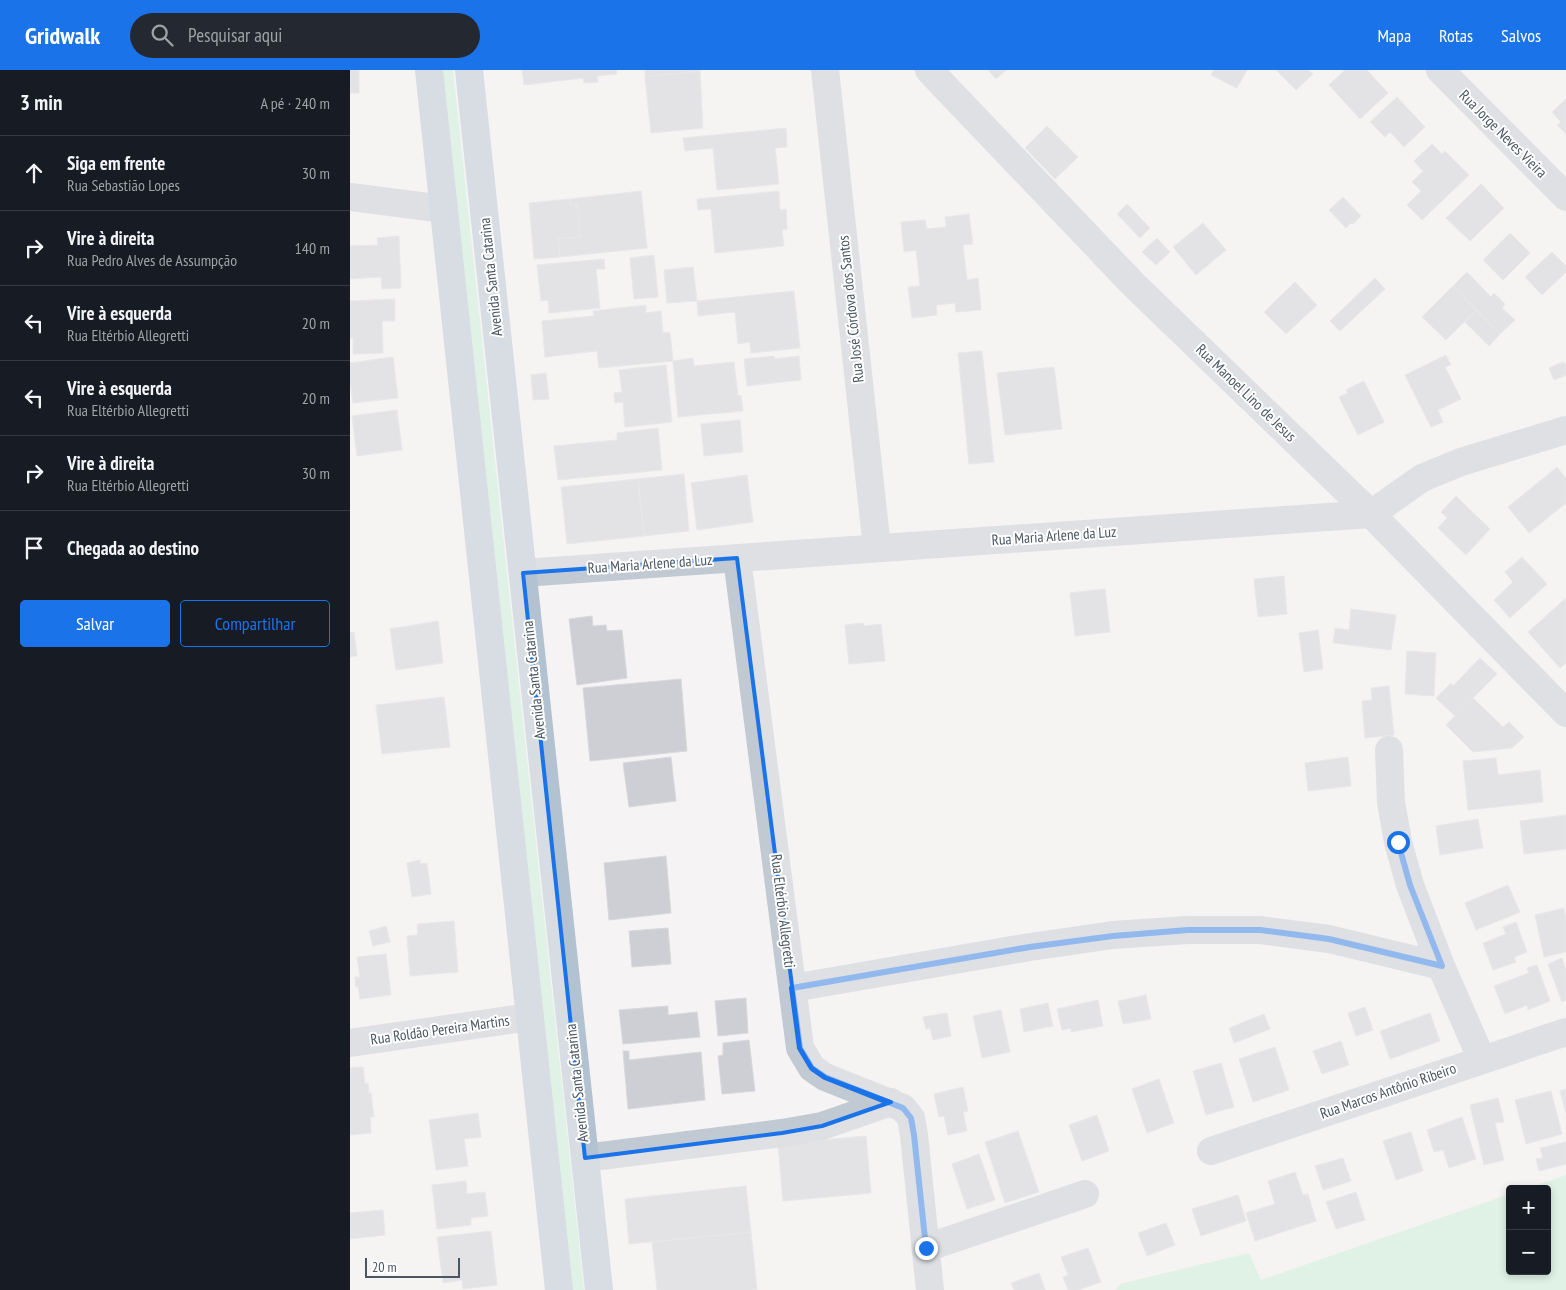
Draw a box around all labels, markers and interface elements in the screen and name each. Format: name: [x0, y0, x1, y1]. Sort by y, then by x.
search box: [130, 13, 480, 58]
text: Gridwalk: [25, 20, 100, 51]
icon: search: [148, 21, 176, 49]
text: Pesquisar aqui: [188, 23, 282, 47]
text: Mapa: [1377, 24, 1411, 47]
text: Rotas: [1439, 24, 1473, 47]
text: Salvos: [1501, 24, 1541, 47]
street label: Rua Jorge Neves Vieira: [1455, 86, 1551, 182]
text: 3 min: [20, 89, 62, 116]
text: A pé · 240 m: [260, 93, 330, 113]
text: Siga em frente: [67, 151, 165, 175]
icon: ahead: [20, 159, 48, 187]
text: 30 m: [302, 163, 330, 183]
text: Rua Sebastião Lopes: [67, 175, 180, 195]
street label: Avenida Santa Catarina: [475, 217, 506, 337]
text: Vire à direita: [67, 226, 154, 250]
icon: right: [20, 234, 48, 262]
street label: Rua José Córdova dos Santos: [833, 234, 868, 384]
text: 140 m: [295, 238, 330, 258]
text: Rua Pedro Alves de Assumpção: [67, 250, 237, 270]
text: Vire à esquerda: [67, 301, 172, 325]
icon: left: [20, 309, 48, 337]
text: 20 m: [302, 313, 330, 333]
text: Rua Eltérbio Allegretti: [67, 325, 189, 345]
street label: Rua Manoel Lino de Jesus: [1192, 340, 1301, 445]
text: Vire à esquerda: [67, 376, 172, 400]
icon: left: [20, 384, 48, 412]
text: 20 m: [302, 388, 330, 408]
text: Rua Eltérbio Allegretti: [67, 400, 189, 420]
text: Vire à direita: [67, 451, 154, 475]
icon: right: [20, 459, 48, 487]
text: 30 m: [302, 463, 330, 483]
text: Rua Eltérbio Allegretti: [67, 475, 189, 495]
street label: Rua Maria Arlene da Luz: [991, 522, 1117, 549]
icon: arrive: [20, 534, 48, 562]
text: Chegada ao destino: [67, 536, 199, 560]
street label: Rua Maria Arlene da Luz: [587, 550, 713, 577]
button: Salvar: [20, 600, 170, 647]
button: Compartilhar: [180, 600, 330, 647]
street label: Avenida Santa Catarina: [518, 620, 549, 740]
route start: [1387, 831, 1410, 854]
street label: Rua Eltérbio Allegretti: [767, 853, 800, 969]
street label: Rua Roldão Pereira Martins: [369, 1010, 511, 1049]
street label: Avenida Santa Catarina: [561, 1023, 592, 1143]
street label: Rua Marcos Antônio Ribeiro: [1317, 1058, 1458, 1123]
map controls: [1506, 1185, 1551, 1275]
button: +: [1506, 1185, 1551, 1230]
button: −: [1506, 1230, 1551, 1275]
route end: [915, 1237, 938, 1260]
scale bar: [365, 1255, 460, 1278]
text: 20 m: [372, 1258, 397, 1276]

